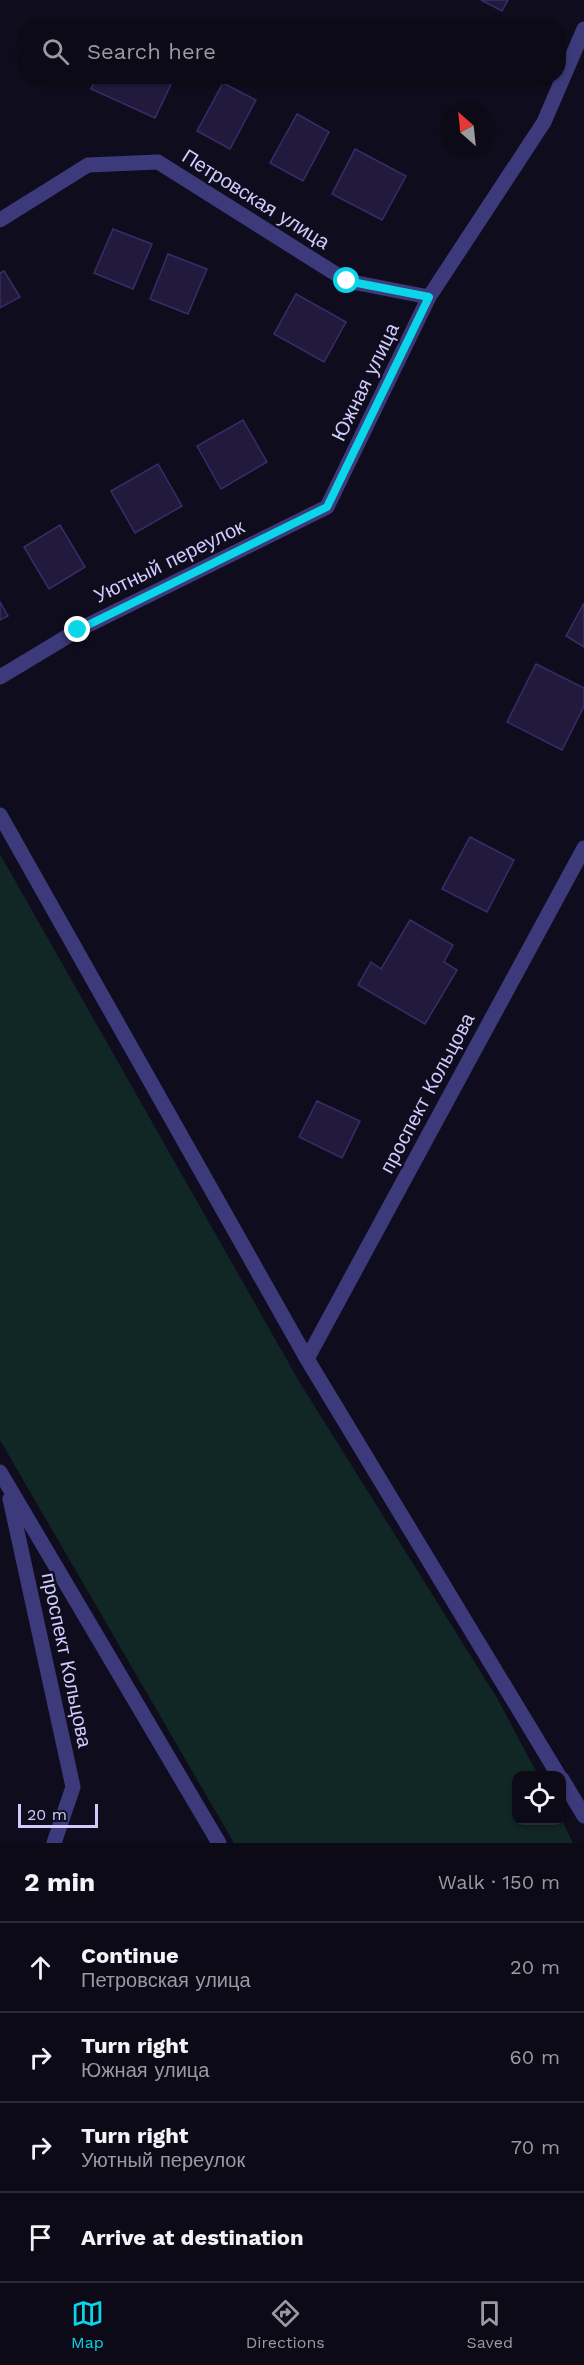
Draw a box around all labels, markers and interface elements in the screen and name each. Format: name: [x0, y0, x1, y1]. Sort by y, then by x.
search box: [18, 18, 566, 84]
icon: search: [39, 35, 72, 68]
text: Search here: [87, 39, 216, 64]
north arrow: [440, 102, 494, 156]
street label: Петровская улица: [178, 144, 335, 255]
route start: [333, 267, 359, 293]
street label: Южная улица: [326, 318, 404, 445]
street label: Уютный переулок: [90, 514, 248, 608]
route end: [64, 616, 90, 642]
street label: проспект Кольцова: [375, 1008, 480, 1177]
street label: проспект Кольцова: [37, 1570, 97, 1751]
map controls: [512, 1771, 566, 1825]
button: locate: [512, 1771, 566, 1825]
scale bar: [18, 1801, 98, 1828]
text: 20 m: [27, 1805, 67, 1824]
text: 2 min: [24, 1867, 95, 1897]
text: Walk · 150 m: [438, 1870, 560, 1894]
text: Continue: [81, 1943, 179, 1968]
icon: ahead: [24, 1951, 57, 1984]
text: 20 m: [510, 1955, 560, 1979]
text: Петровская улица: [81, 1968, 251, 1992]
text: Turn right: [81, 2033, 188, 2058]
icon: right: [24, 2041, 57, 2074]
text: 60 m: [510, 2045, 560, 2069]
text: Южная улица: [81, 2058, 209, 2082]
text: Turn right: [81, 2123, 188, 2148]
icon: right: [24, 2131, 57, 2164]
text: 70 m: [511, 2135, 560, 2159]
text: Уютный переулок: [81, 2148, 245, 2172]
icon: arrive: [24, 2221, 57, 2254]
text: Arrive at destination: [81, 2225, 304, 2250]
tab: Map: [71, 2297, 104, 2352]
tab: Directions: [246, 2297, 325, 2352]
tab: Saved: [467, 2297, 513, 2352]

